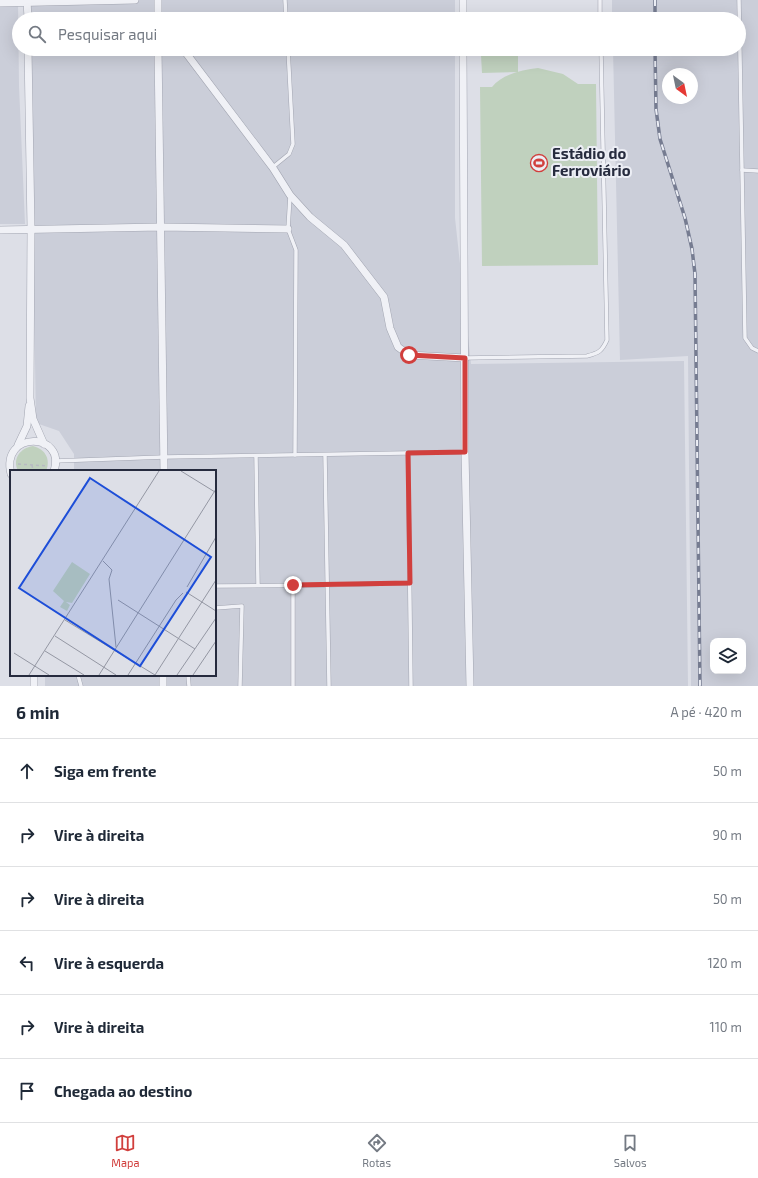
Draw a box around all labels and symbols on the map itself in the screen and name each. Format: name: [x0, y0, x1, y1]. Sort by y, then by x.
north arrow: [662, 68, 698, 104]
place label: Estádio do Ferroviário: [552, 144, 631, 179]
sports icon: Estádio do Ferroviário: [529, 153, 549, 173]
route start: [400, 346, 418, 364]
inset map: [10, 470, 216, 676]
route end: [284, 576, 302, 594]

